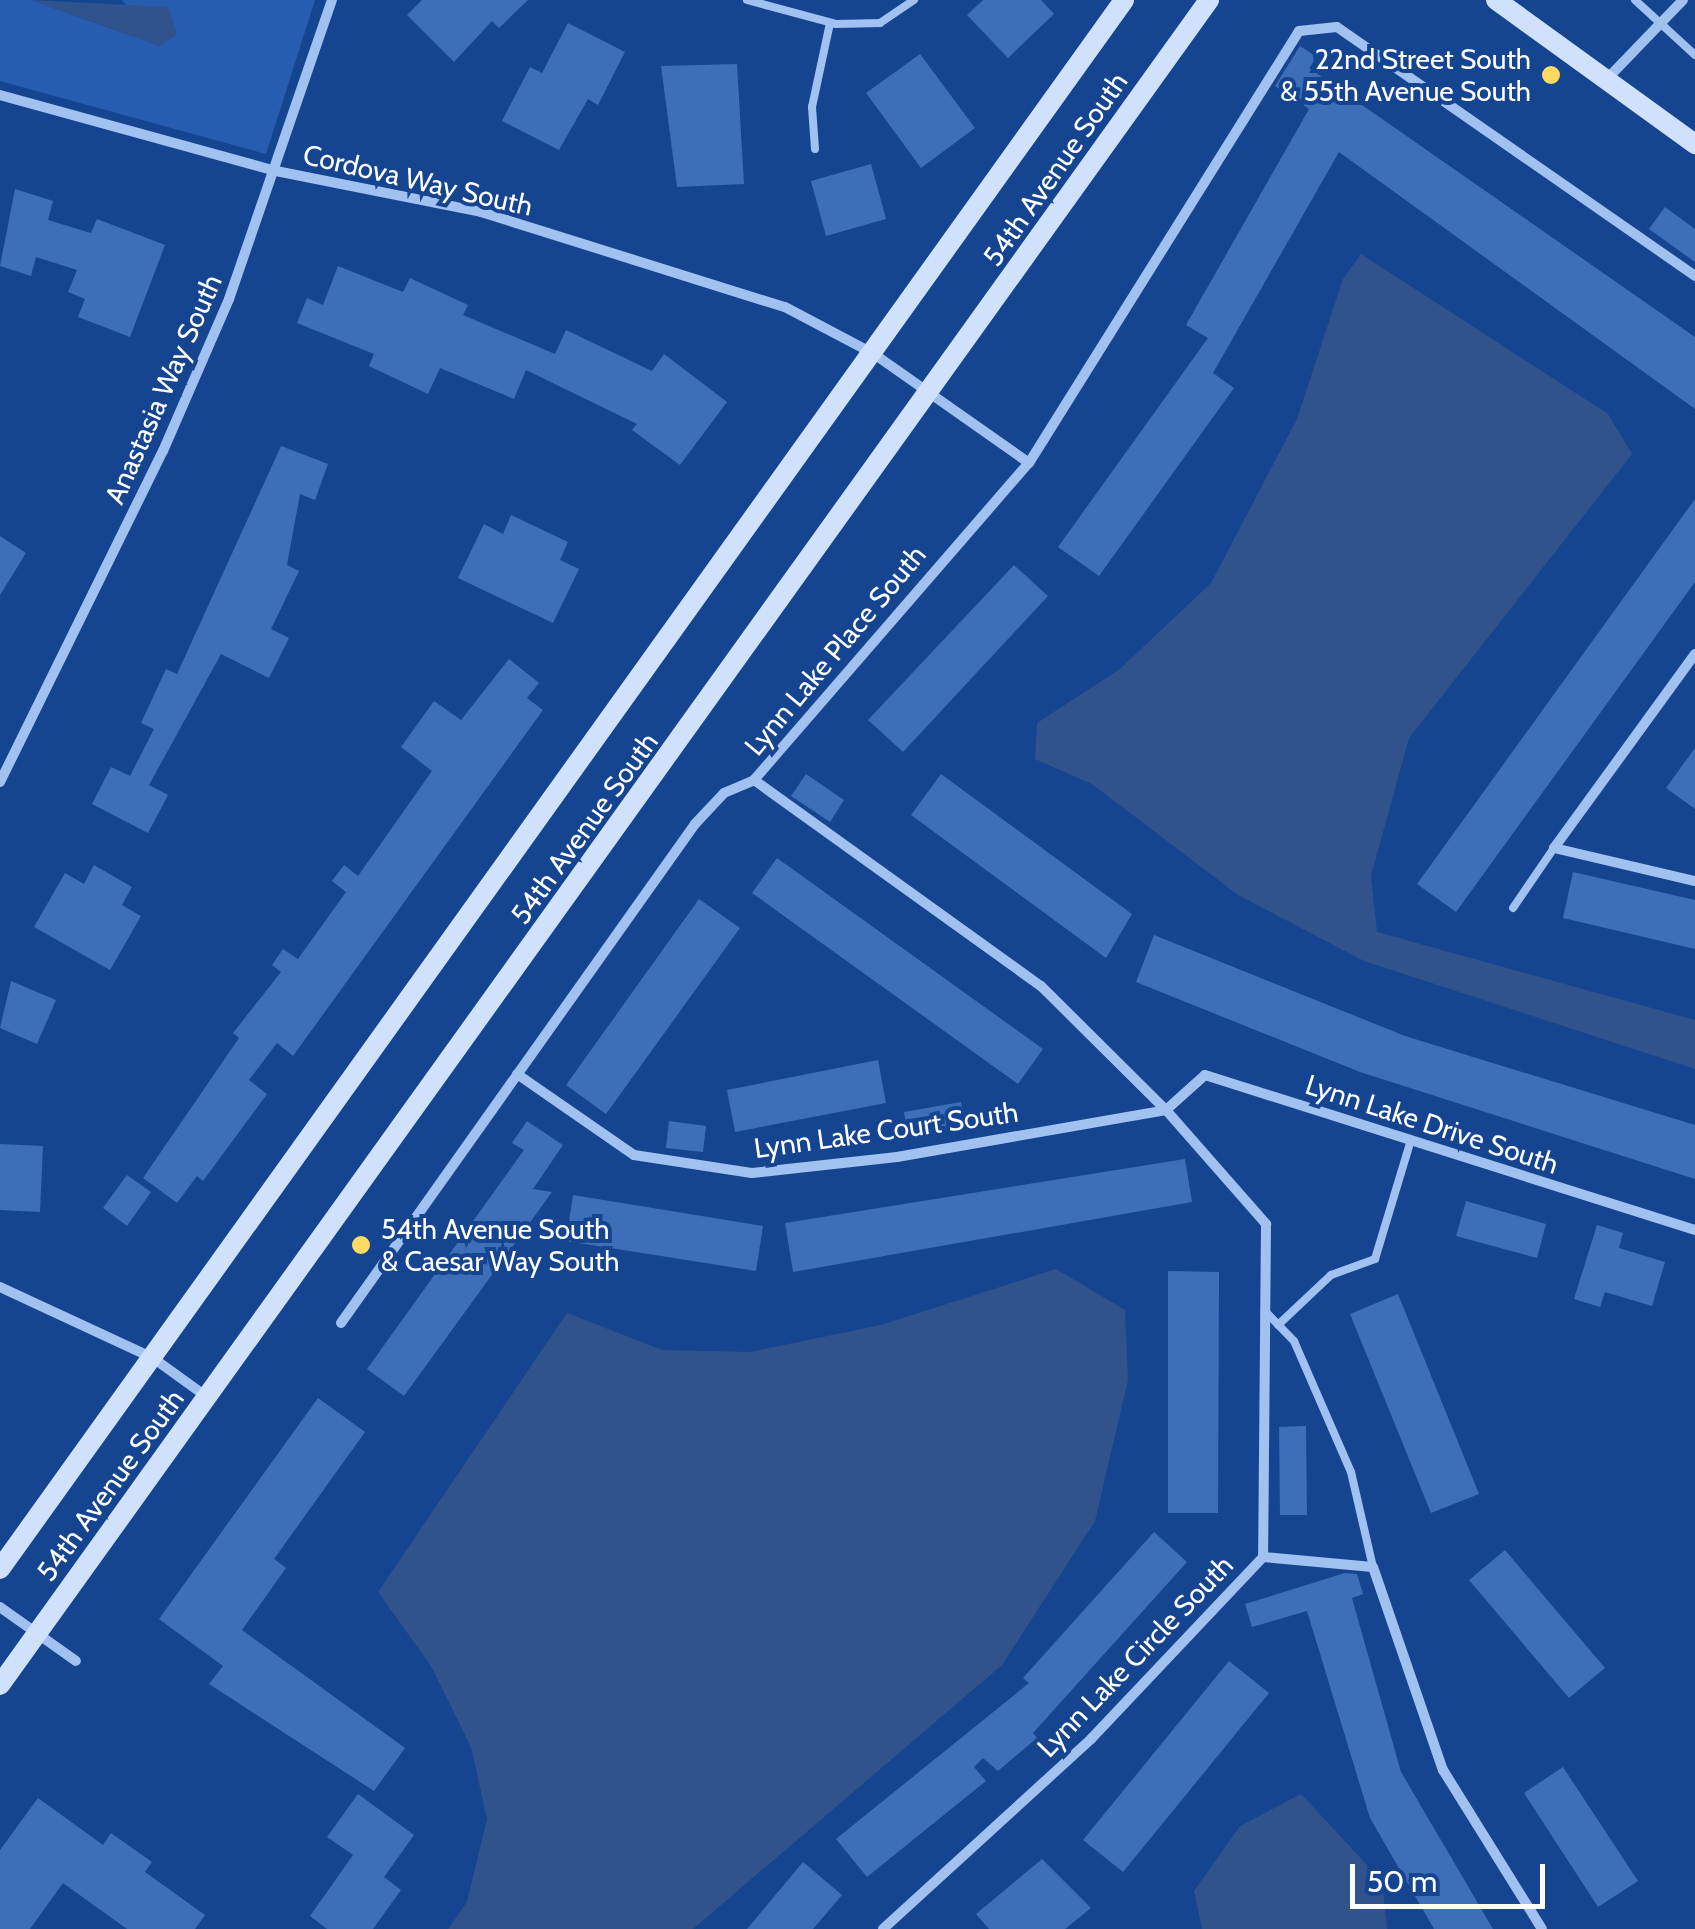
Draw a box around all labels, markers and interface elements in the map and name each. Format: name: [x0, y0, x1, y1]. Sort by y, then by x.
place label: 22nd Street South & 55th Avenue South: [1280, 42, 1531, 108]
marker: 22nd Street South & 55th Avenue South: [1540, 64, 1562, 86]
street label: 54th Avenue South: [976, 66, 1134, 272]
street label: Cordova Way South: [300, 137, 536, 223]
street label: Anastasia Way South: [97, 269, 229, 509]
street label: Lynn Lake Place South: [737, 538, 933, 762]
street label: 54th Avenue South: [503, 726, 665, 930]
street label: Lynn Lake Drive South: [1301, 1067, 1563, 1181]
street label: Lynn Lake Court South: [752, 1095, 1020, 1165]
place label: 54th Avenue South & Caesar Way South: [381, 1212, 619, 1278]
marker: 54th Avenue South & Caesar Way South: [350, 1234, 372, 1256]
street label: 54th Avenue South: [29, 1383, 191, 1587]
street label: Lynn Lake Circle South: [1030, 1548, 1240, 1764]
scale bar: [1355, 1844, 1550, 1906]
text: 50 m: [1367, 1863, 1437, 1900]

